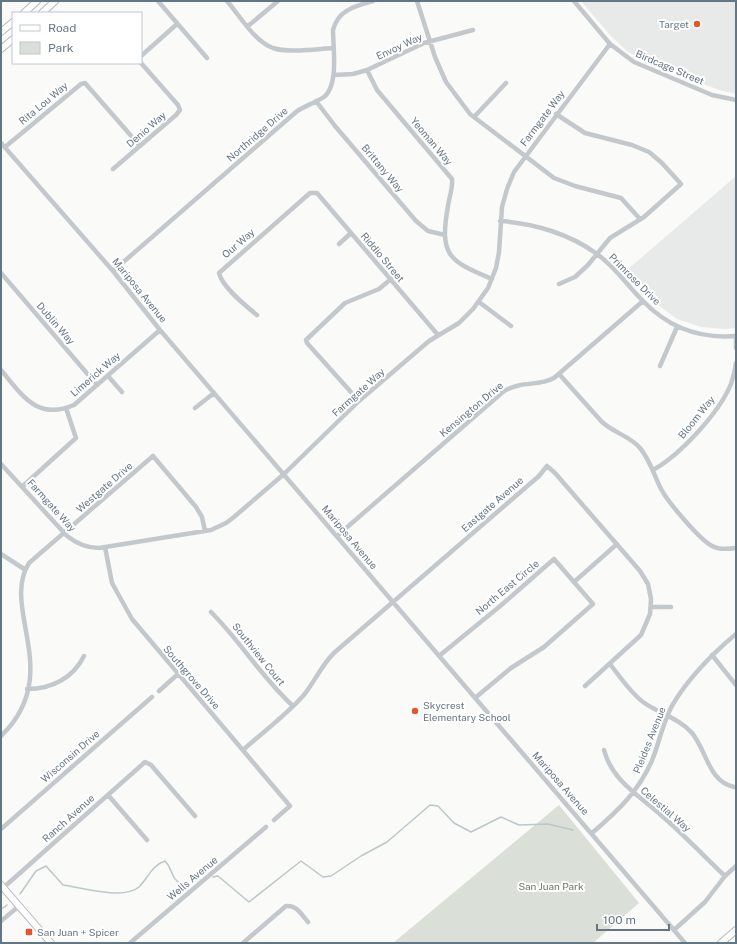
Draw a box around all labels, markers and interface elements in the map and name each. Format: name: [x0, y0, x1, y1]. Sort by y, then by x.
legend: [12, 12, 142, 64]
place label: Target: [659, 18, 689, 30]
marker: Target: [692, 19, 702, 29]
text: Road: [48, 21, 76, 35]
street label: Envoy Way: [374, 30, 425, 62]
text: Park: [48, 41, 74, 55]
street label: Birdcage Street: [634, 47, 706, 87]
street label: Rita Lou Way: [16, 79, 70, 127]
street label: Farmgate Way: [517, 87, 567, 148]
street label: Northridge Drive: [224, 104, 290, 164]
street label: Denio Way: [124, 108, 169, 149]
street label: Yeoman Way: [409, 115, 456, 168]
street label: Brittany Way: [360, 142, 407, 195]
street label: Our Way: [219, 225, 257, 260]
street label: Riddio Street: [359, 230, 407, 284]
street label: Primrose Drive: [607, 251, 663, 307]
street label: Mariposa Avenue: [110, 255, 170, 325]
street label: Dublin Way: [34, 299, 78, 347]
street label: Limerick Way: [68, 349, 123, 399]
street label: Farmgate Way: [329, 365, 387, 419]
street label: Kensington Drive: [437, 379, 505, 439]
street label: Bloom Way: [675, 393, 717, 441]
street label: Westgate Drive: [73, 459, 135, 515]
street label: Eastgate Avenue: [459, 474, 526, 534]
street label: Farmgate Way: [25, 476, 79, 534]
street label: Mariposa Avenue: [320, 503, 380, 572]
street label: North East Circle: [473, 557, 541, 617]
street label: Southview Court: [230, 620, 288, 688]
street label: Southgrove Drive: [161, 643, 223, 711]
place label: Skycrest Elementary School: [423, 699, 511, 723]
street label: Pleides Avenue: [630, 705, 668, 775]
marker: Skycrest Elementary School: [410, 706, 420, 716]
street label: Wisconsin Drive: [38, 727, 102, 785]
street label: Mariposa Avenue: [530, 749, 592, 817]
street label: Celestial Way: [638, 784, 694, 835]
street label: Ranch Avenue: [40, 791, 97, 845]
street label: Wells Avenue: [164, 853, 220, 903]
park label: San Juan Park: [518, 880, 584, 892]
scale bar: [597, 906, 669, 932]
text: 100 m: [603, 913, 636, 927]
place label: San Juan + Spicer: [37, 926, 119, 938]
marker: San Juan + Spicer: [24, 927, 34, 937]

